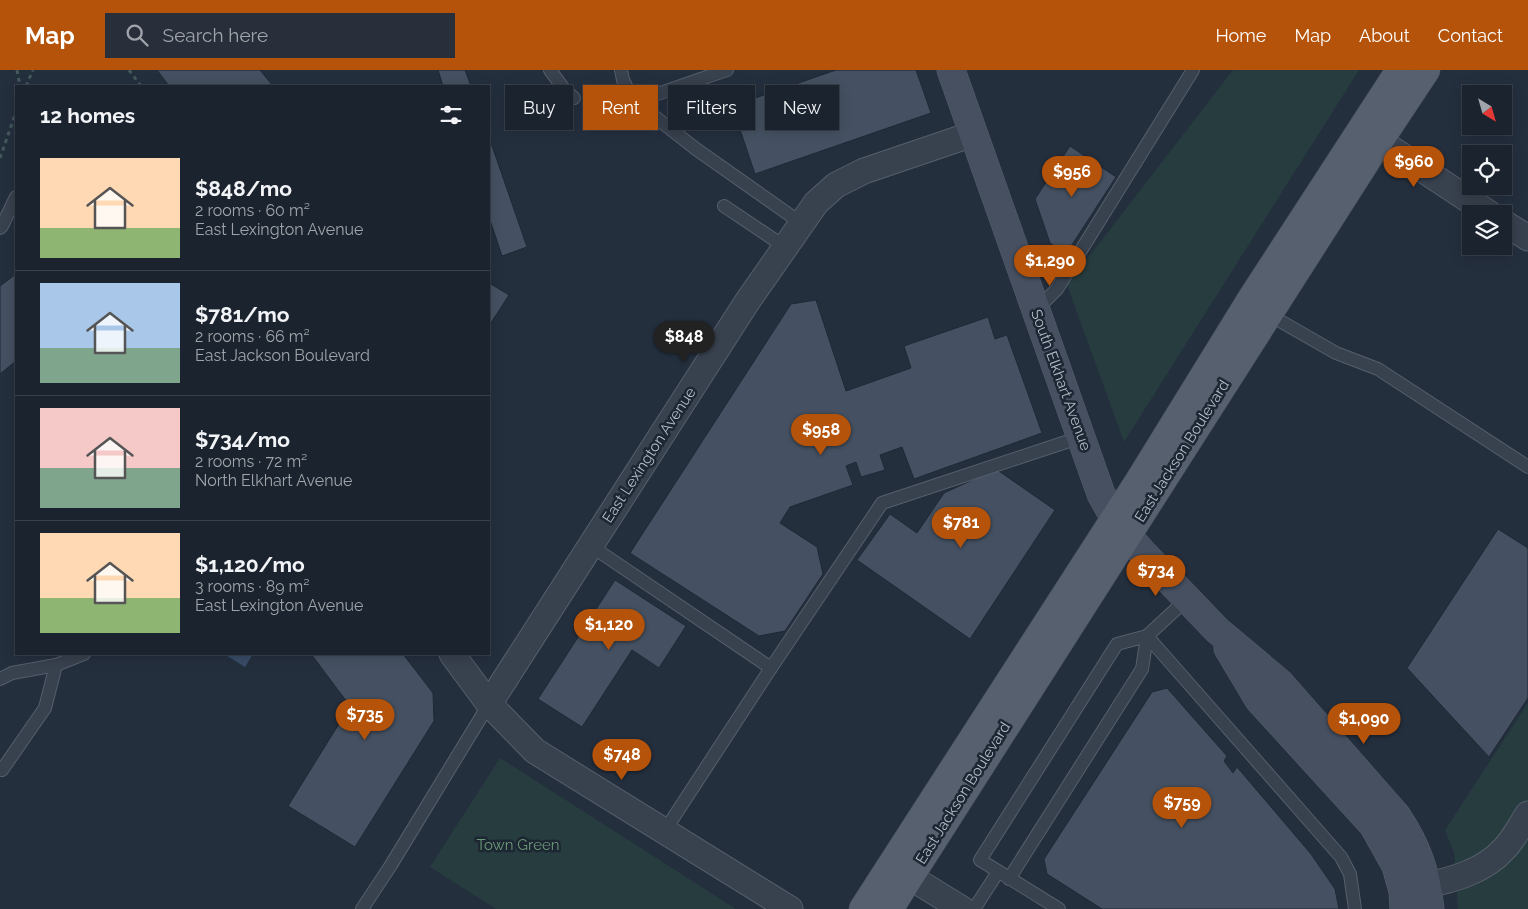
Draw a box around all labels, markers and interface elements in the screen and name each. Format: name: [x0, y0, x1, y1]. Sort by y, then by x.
search box: [105, 13, 455, 58]
text: Map: [25, 21, 75, 50]
icon: search: [123, 21, 151, 49]
text: Search here: [163, 24, 268, 46]
text: Home: [1215, 25, 1266, 46]
text: Map: [1294, 25, 1331, 46]
text: About: [1359, 25, 1410, 46]
text: Contact: [1438, 25, 1503, 46]
chip: Buy: [505, 85, 573, 130]
chip: Rent: [583, 85, 658, 130]
chip: Filters: [668, 85, 755, 130]
chip: New: [765, 85, 839, 130]
north arrow: [1462, 85, 1512, 135]
map controls: [1462, 85, 1512, 255]
icon: filters: [437, 101, 465, 129]
text: 12 homes: [40, 103, 135, 128]
button: locate: [1462, 145, 1512, 195]
pin: $960: [1384, 146, 1444, 188]
text: $960: [1394, 152, 1434, 171]
pin: $956: [1042, 156, 1102, 198]
text: $956: [1053, 162, 1091, 181]
text: $848/mo: [195, 176, 292, 201]
icon: home: [80, 178, 140, 238]
text: 2 rooms · 60 m²: [195, 201, 310, 220]
button: layers: [1462, 205, 1512, 255]
text: East Lexington Avenue: [195, 220, 363, 239]
pin: $1,290: [1009, 244, 1091, 287]
text: $1,290: [1025, 251, 1075, 270]
text: $781/mo: [195, 302, 289, 327]
icon: home: [80, 303, 140, 363]
street label: South Elkhart Avenue: [1027, 307, 1095, 453]
pin: $848: [654, 320, 714, 363]
text: 2 rooms · 66 m²: [195, 327, 310, 346]
text: $848: [665, 327, 703, 346]
text: East Jackson Boulevard: [195, 346, 370, 365]
street label: East Jackson Boulevard: [1131, 377, 1233, 525]
street label: East Lexington Avenue: [598, 384, 700, 526]
pin: $958: [791, 414, 851, 456]
text: $958: [802, 420, 840, 439]
text: $734/mo: [195, 427, 290, 452]
icon: home: [80, 428, 140, 488]
text: 2 rooms · 72 m²: [195, 452, 307, 471]
text: North Elkhart Avenue: [195, 471, 352, 490]
pin: $781: [931, 506, 991, 549]
text: $781: [943, 513, 979, 532]
text: $1,120/mo: [195, 552, 305, 577]
icon: home: [80, 553, 140, 613]
pin: $734: [1126, 554, 1186, 597]
text: $734: [1137, 561, 1175, 580]
text: 3 rooms · 89 m²: [195, 577, 310, 596]
text: East Lexington Avenue: [195, 596, 363, 615]
pin: $1,120: [568, 608, 650, 651]
text: $1,120: [585, 615, 633, 634]
pin: $735: [335, 698, 395, 741]
pin: $1,090: [1323, 702, 1405, 745]
text: $735: [347, 705, 383, 724]
text: $1,090: [1339, 709, 1389, 728]
street label: East Jackson Boulevard: [912, 719, 1014, 867]
pin: $748: [592, 738, 652, 781]
text: $748: [603, 745, 641, 764]
pin: $759: [1152, 786, 1212, 829]
text: $759: [1163, 793, 1201, 812]
park label: Town Green: [476, 836, 560, 854]

